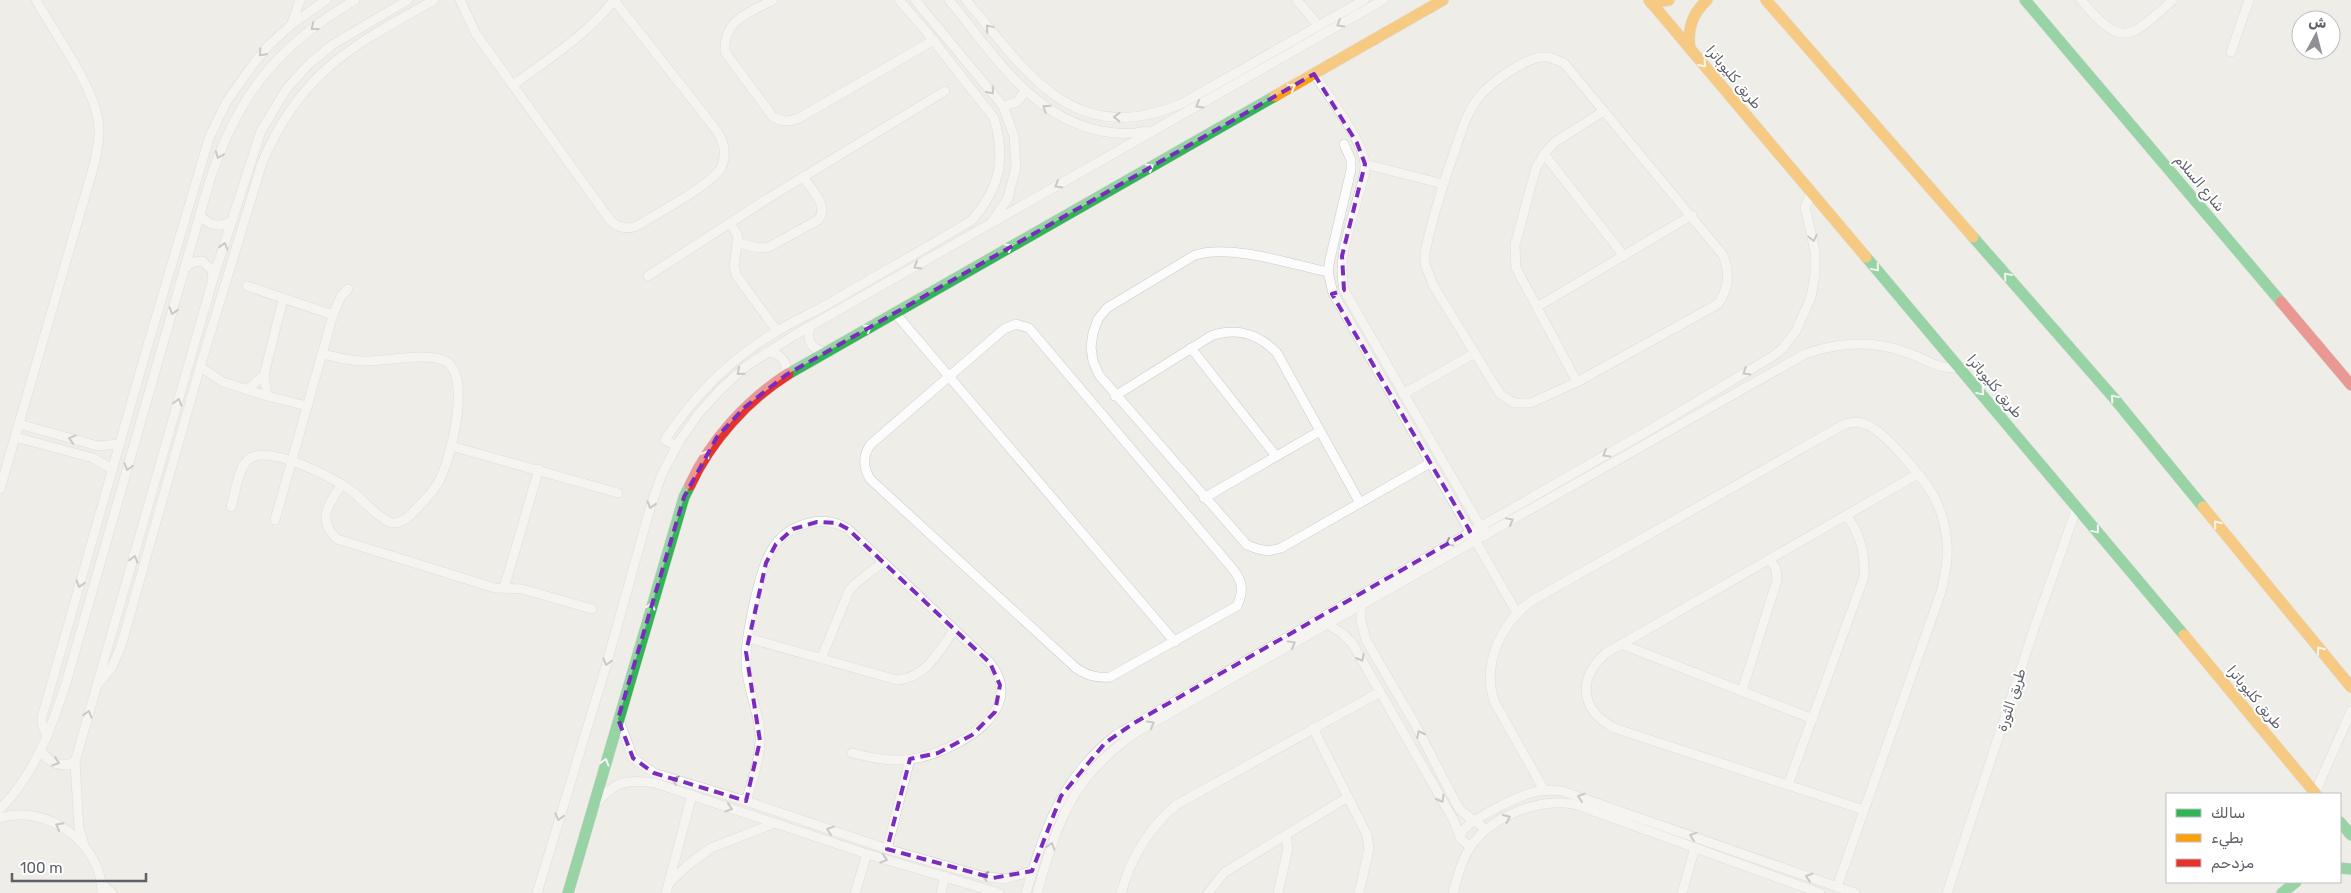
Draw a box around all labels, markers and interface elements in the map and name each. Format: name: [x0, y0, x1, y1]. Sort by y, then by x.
north arrow: [2291, 10, 2341, 60]
text: ش: [2308, 13, 2328, 32]
one-way arrow: [1337, 18, 1346, 28]
one-way arrow: [311, 21, 320, 29]
one-way arrow: [986, 24, 995, 33]
street label: طريق كليوباترا: [1702, 42, 1765, 113]
one-way arrow: [259, 47, 268, 56]
one-way arrow: [1697, 58, 1706, 67]
one-way arrow: [1286, 83, 1295, 93]
one-way arrow: [985, 85, 993, 94]
one-way arrow: [1196, 98, 1205, 108]
one-way arrow: [1042, 105, 1052, 114]
one-way arrow: [1113, 112, 1121, 122]
one-way arrow: [214, 150, 225, 159]
street label: شارع السلام: [2169, 152, 2228, 216]
one-way arrow: [1145, 163, 1154, 173]
one-way arrow: [1055, 179, 1064, 189]
one-way arrow: [1807, 234, 1818, 243]
one-way arrow: [218, 243, 228, 251]
one-way arrow: [1004, 244, 1013, 254]
one-way arrow: [914, 260, 923, 270]
one-way arrow: [1870, 262, 1878, 271]
one-way arrow: [2004, 273, 2013, 282]
one-way arrow: [168, 307, 179, 315]
one-way arrow: [863, 324, 872, 334]
street label: طريق كليوباترا: [1963, 351, 2026, 422]
one-way arrow: [736, 366, 745, 375]
one-way arrow: [1742, 366, 1751, 376]
one-way arrow: [1975, 387, 1984, 396]
one-way arrow: [2111, 395, 2120, 404]
one-way arrow: [173, 399, 183, 407]
one-way arrow: [67, 434, 76, 445]
one-way arrow: [1602, 448, 1611, 458]
one-way arrow: [700, 450, 709, 459]
one-way arrow: [124, 463, 134, 471]
one-way arrow: [647, 501, 657, 509]
one-way arrow: [1505, 517, 1514, 527]
one-way arrow: [2215, 521, 2223, 530]
one-way arrow: [2091, 524, 2099, 533]
one-way arrow: [1446, 537, 1455, 547]
one-way arrow: [128, 555, 138, 563]
one-way arrow: [75, 580, 86, 588]
one-way arrow: [646, 603, 656, 611]
one-way arrow: [1287, 640, 1296, 650]
one-way arrow: [2317, 646, 2326, 655]
one-way arrow: [1354, 653, 1364, 662]
one-way arrow: [603, 657, 613, 666]
street label: طريق كليوباترا: [2223, 662, 2286, 733]
street label: طريق الثورة: [1993, 666, 2030, 734]
one-way arrow: [82, 711, 92, 719]
one-way arrow: [1145, 720, 1154, 730]
one-way arrow: [1416, 730, 1426, 739]
one-way arrow: [51, 757, 60, 767]
one-way arrow: [600, 758, 610, 767]
one-way arrow: [671, 776, 680, 786]
one-way arrow: [1577, 793, 1585, 803]
legend: [2166, 793, 2341, 883]
one-way arrow: [1435, 794, 1445, 803]
one-way arrow: [725, 802, 733, 812]
text: سالك: [2211, 804, 2246, 822]
one-way arrow: [555, 813, 565, 821]
one-way arrow: [1502, 813, 1511, 824]
one-way arrow: [55, 822, 64, 832]
one-way arrow: [826, 826, 834, 836]
text: بطيء: [2211, 829, 2244, 850]
one-way arrow: [1689, 832, 1698, 842]
one-way arrow: [1045, 843, 1055, 851]
scale bar: [12, 850, 146, 882]
one-way arrow: [879, 853, 887, 863]
text: مزدحم: [2211, 854, 2254, 873]
text: 100 m: [20, 859, 62, 877]
one-way arrow: [981, 872, 990, 882]
one-way arrow: [1805, 873, 1813, 883]

